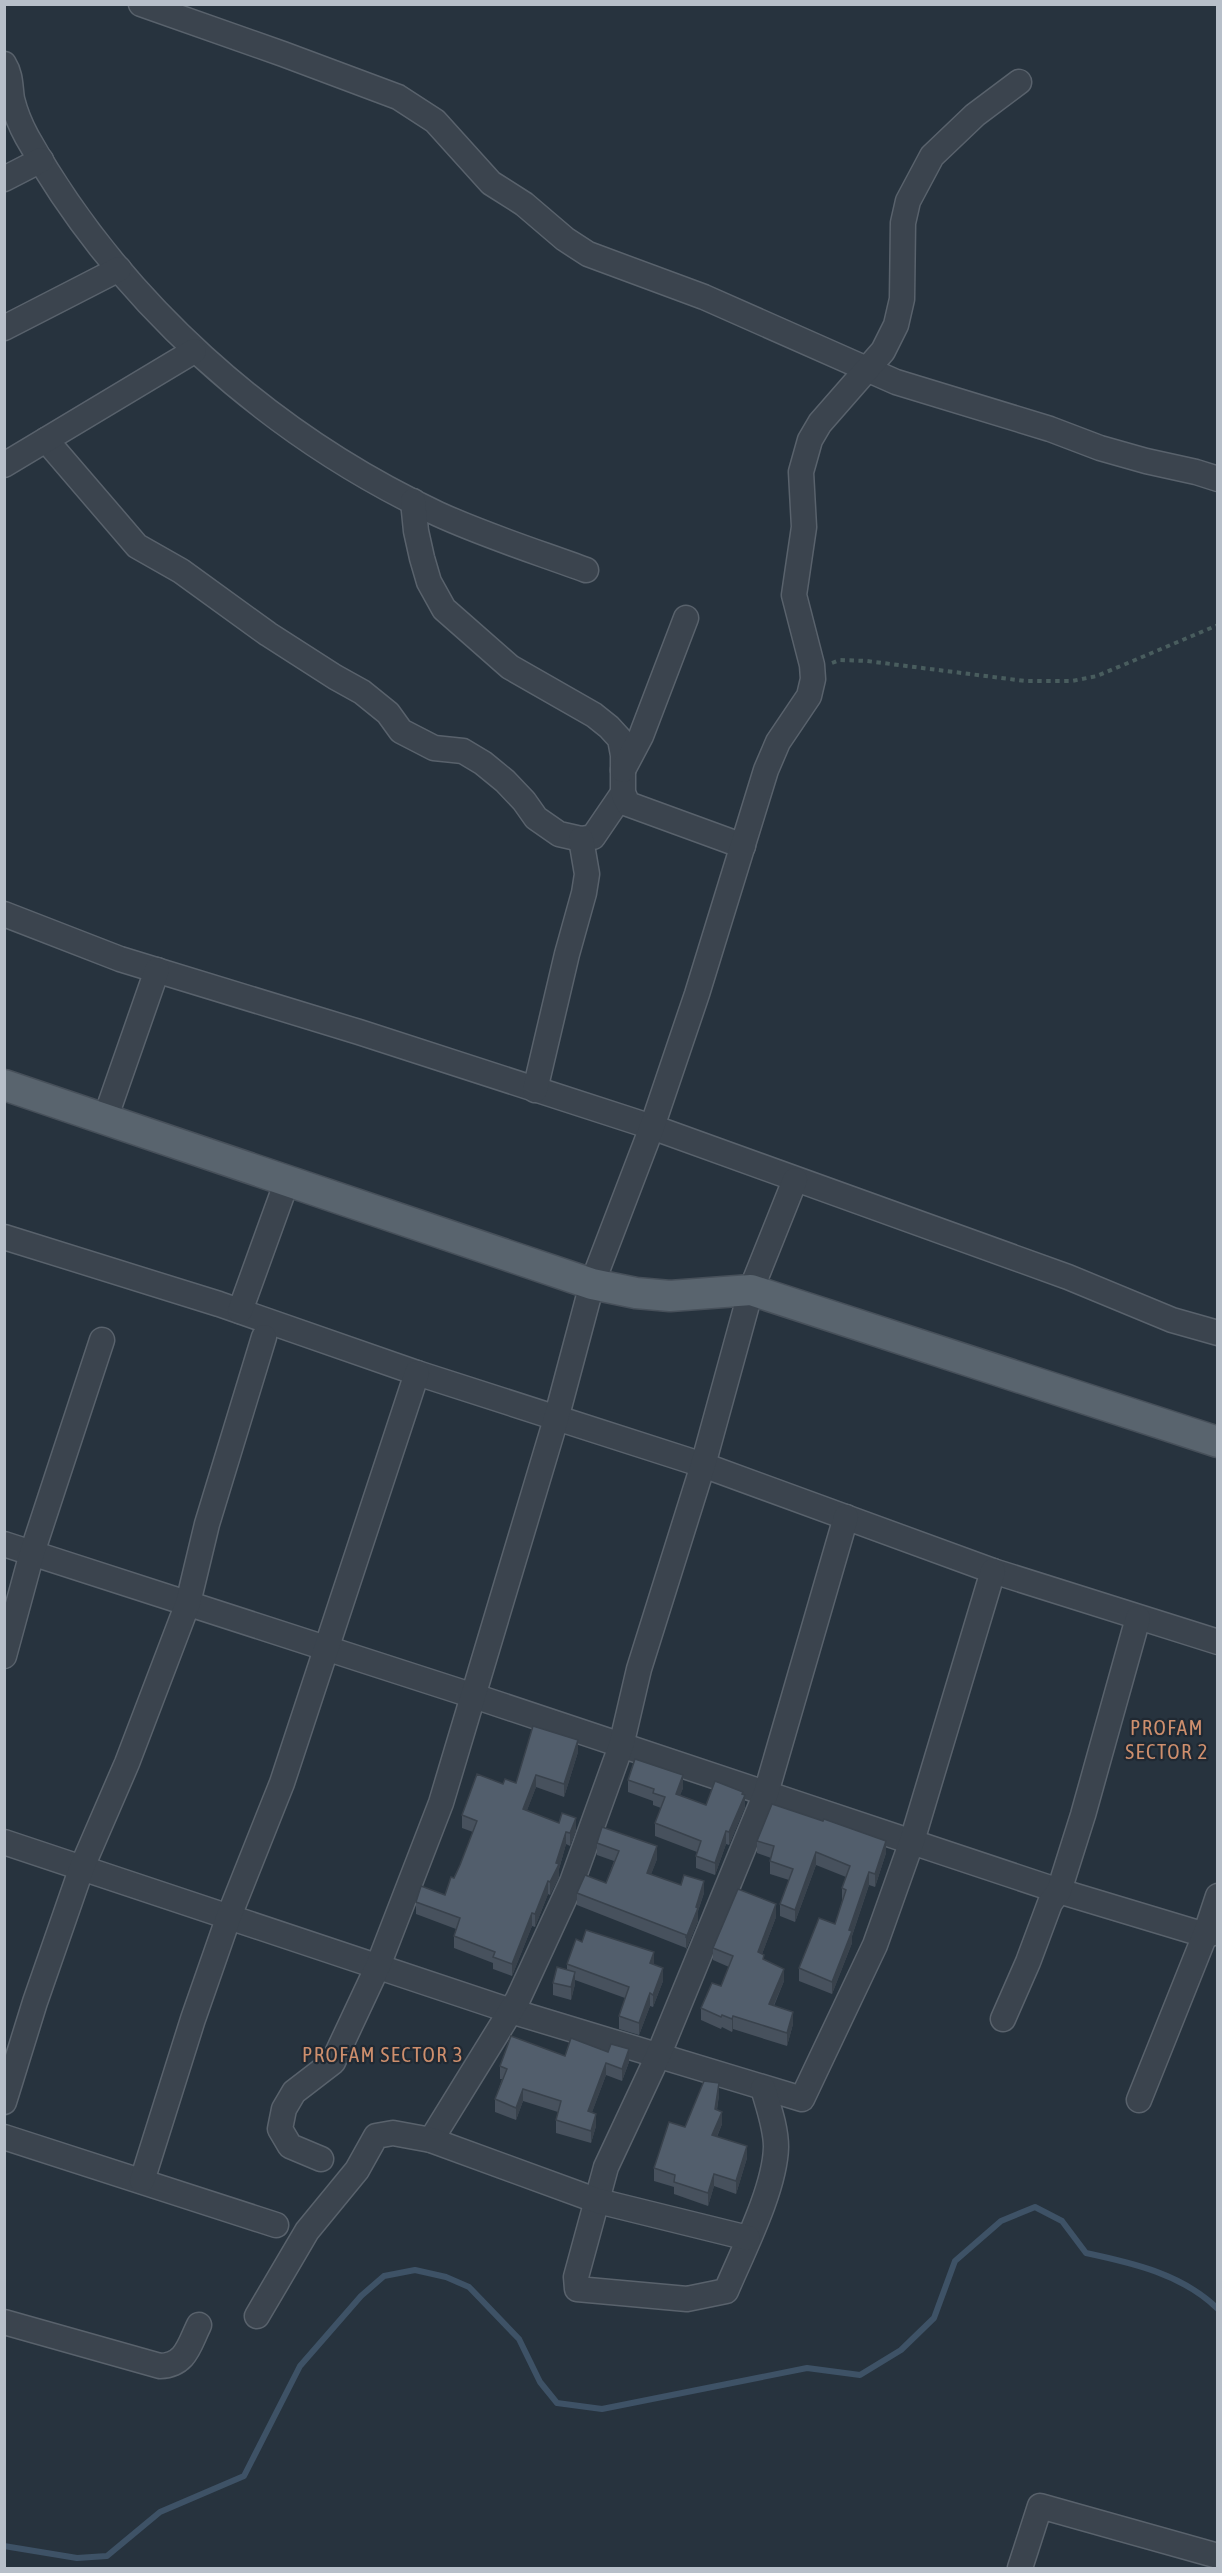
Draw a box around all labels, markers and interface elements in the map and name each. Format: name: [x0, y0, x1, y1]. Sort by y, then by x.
district label: PROFAM SECTOR 2: [1125, 1715, 1209, 1763]
district label: PROFAM SECTOR 3: [302, 2042, 464, 2066]

